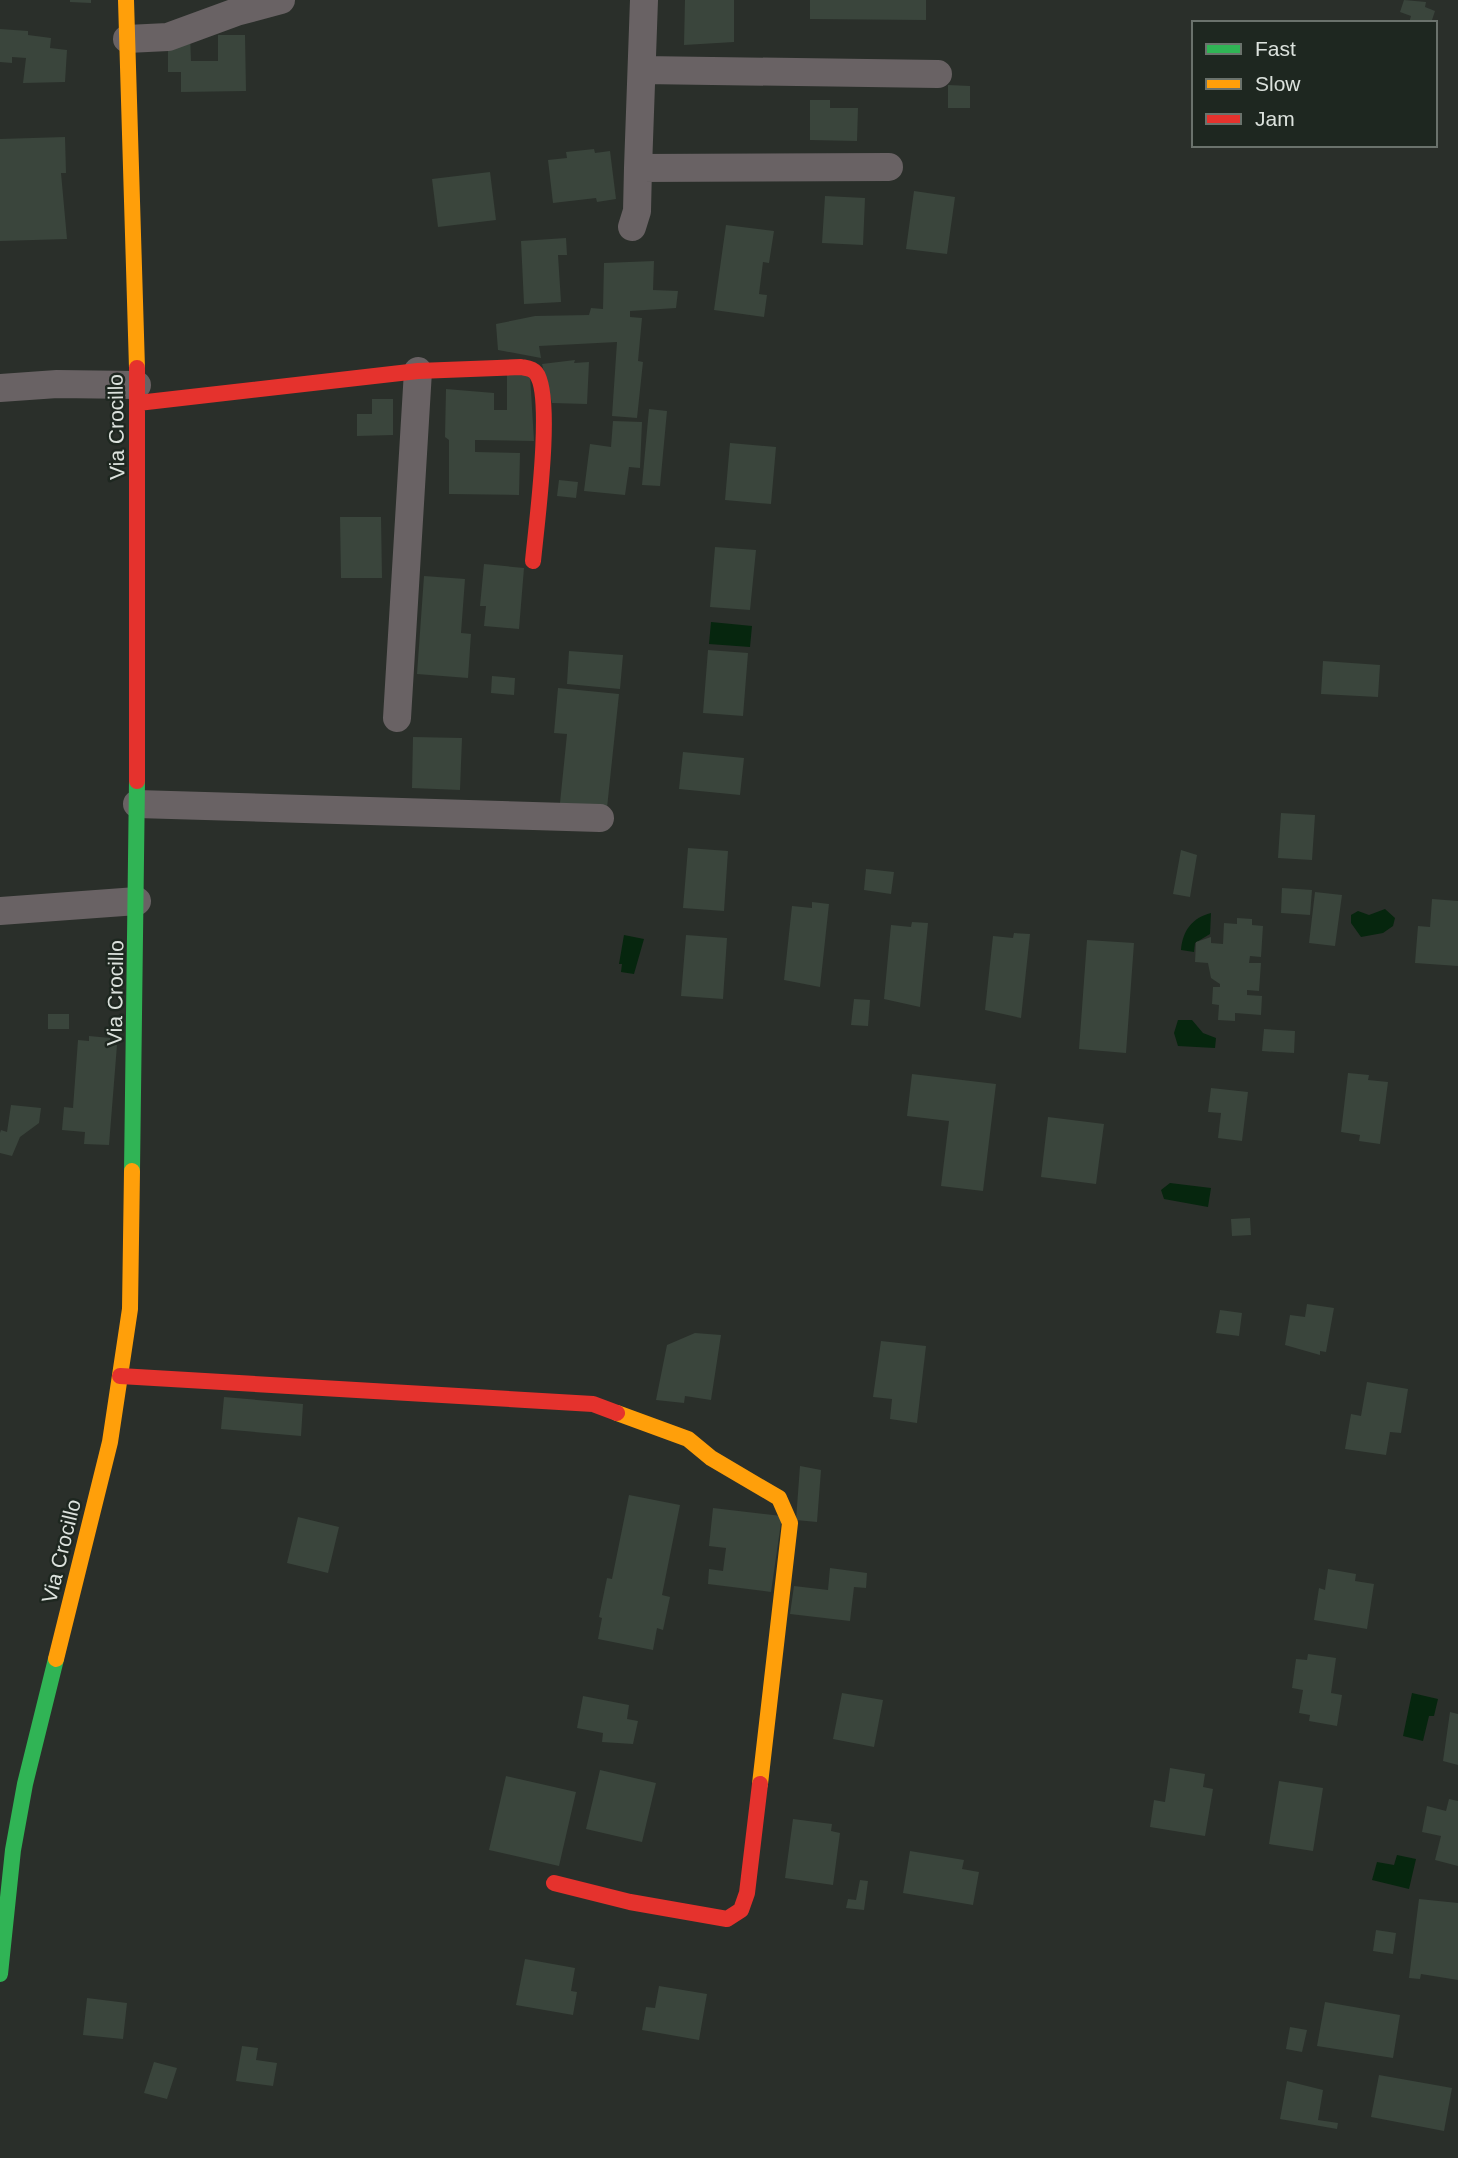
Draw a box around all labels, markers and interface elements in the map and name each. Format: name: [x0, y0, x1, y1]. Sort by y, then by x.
legend: [1192, 21, 1437, 147]
text: Fast: [1255, 37, 1296, 60]
text: Slow: [1255, 72, 1301, 95]
text: Jam: [1255, 107, 1295, 130]
street label: Via Crocillo: [104, 374, 128, 480]
street label: Via Crocillo: [103, 940, 127, 1046]
street label: Via Crocillo: [37, 1497, 85, 1605]

